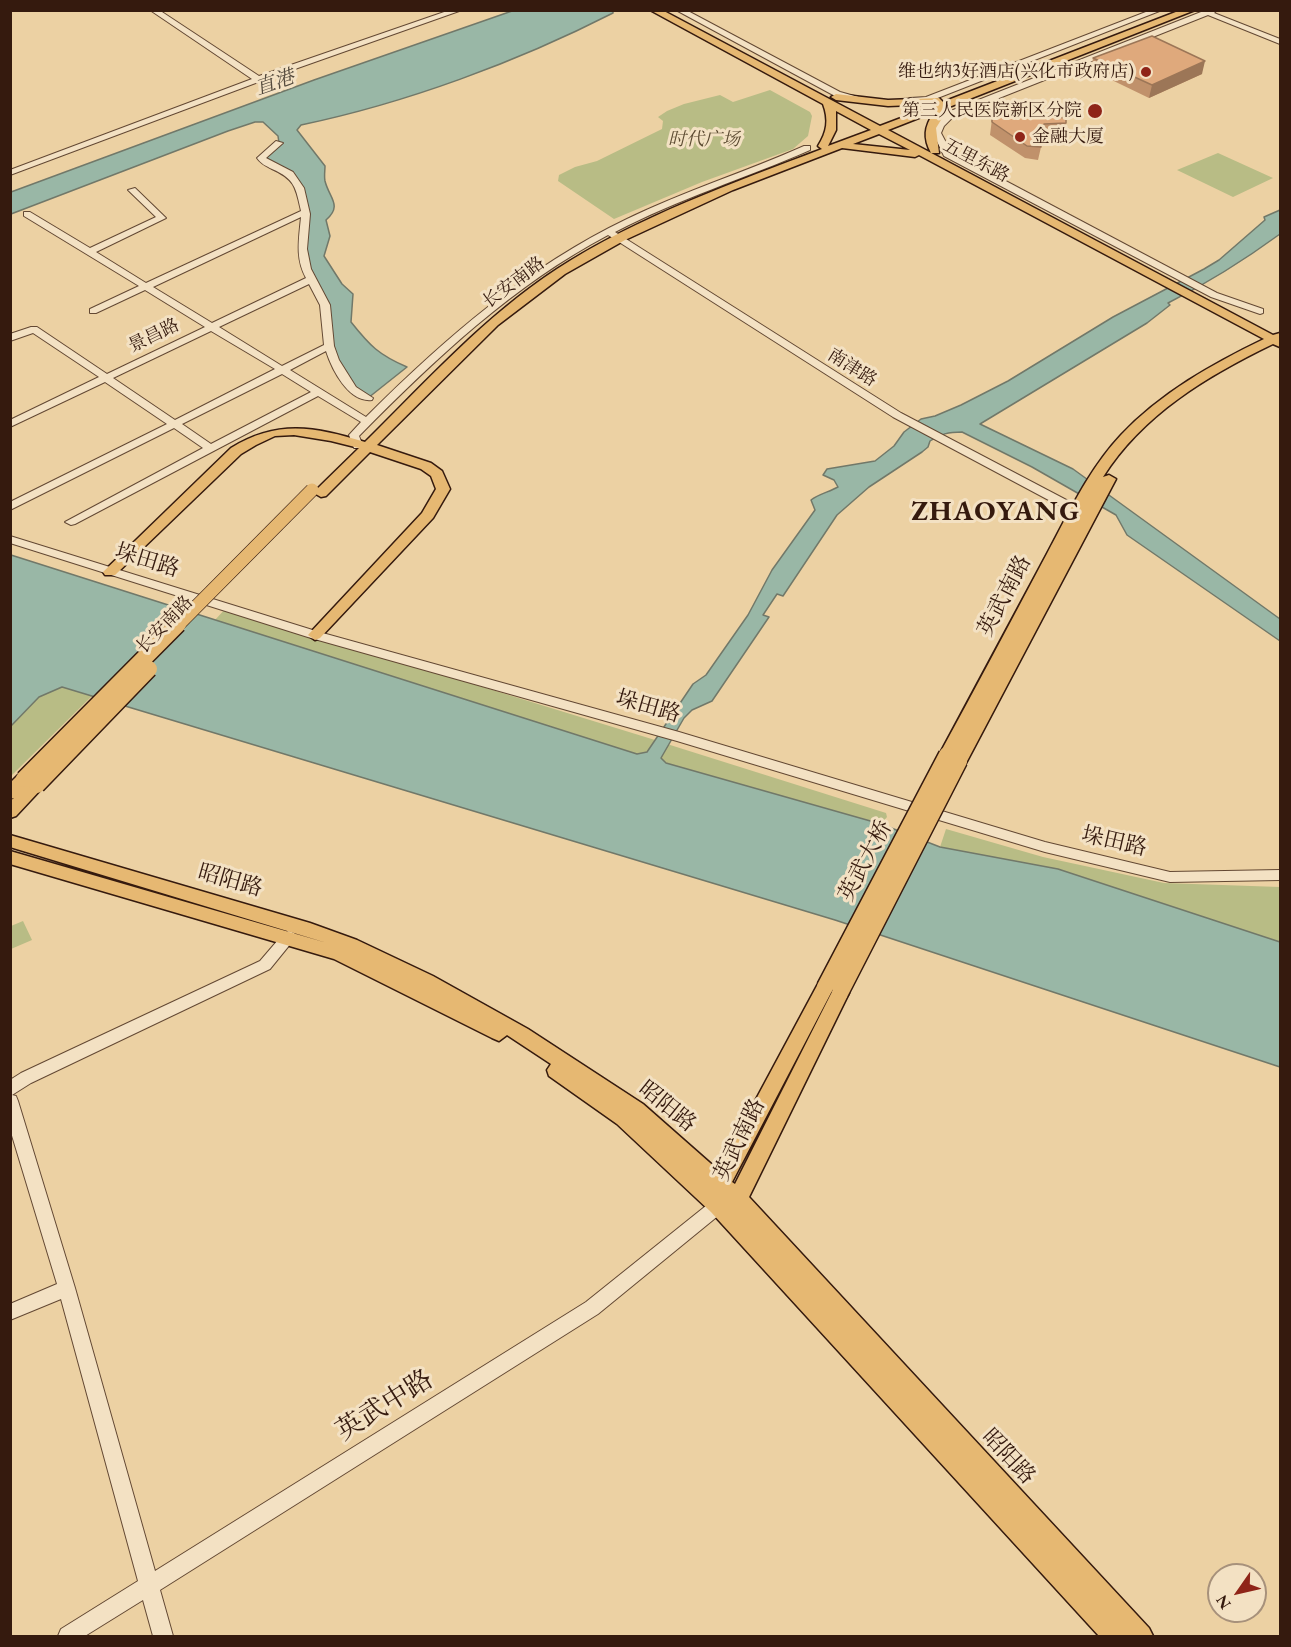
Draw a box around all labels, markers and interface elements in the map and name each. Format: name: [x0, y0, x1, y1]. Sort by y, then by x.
place label: 维也纳3好酒店(兴化市政府店): [898, 61, 1134, 83]
water label: 直港: [252, 65, 298, 101]
marker: 维也纳3好酒店(兴化市政府店): [1139, 65, 1153, 79]
place label: 第三人民医院新区分院: [902, 100, 1082, 122]
marker: 第三人民医院新区分院: [1086, 102, 1104, 120]
place label: 金融大厦: [1032, 126, 1104, 148]
park label: 时代广场: [668, 129, 740, 151]
marker: 金融大厦: [1013, 130, 1027, 144]
street label: 五里东路: [939, 135, 1013, 187]
street label: 长安南路: [479, 253, 549, 313]
street label: 景昌路: [125, 314, 183, 358]
street label: 南津路: [823, 345, 881, 391]
district label: ZHAOYANG: [911, 495, 1081, 529]
street label: 垛田路: [112, 539, 182, 583]
street label: 英武南路: [973, 551, 1037, 641]
street label: 长安南路: [132, 592, 198, 658]
street label: 垛田路: [613, 685, 683, 729]
street label: 英武大桥: [834, 816, 898, 906]
street label: 垛田路: [1079, 822, 1149, 862]
street label: 昭阳路: [195, 859, 265, 903]
street label: 昭阳路: [633, 1076, 701, 1138]
street label: 英武南路: [709, 1095, 771, 1185]
street label: 英武中路: [331, 1364, 439, 1448]
street label: 昭阳路: [976, 1424, 1040, 1490]
north arrow: [1207, 1563, 1267, 1623]
text: N: [1211, 1591, 1236, 1613]

